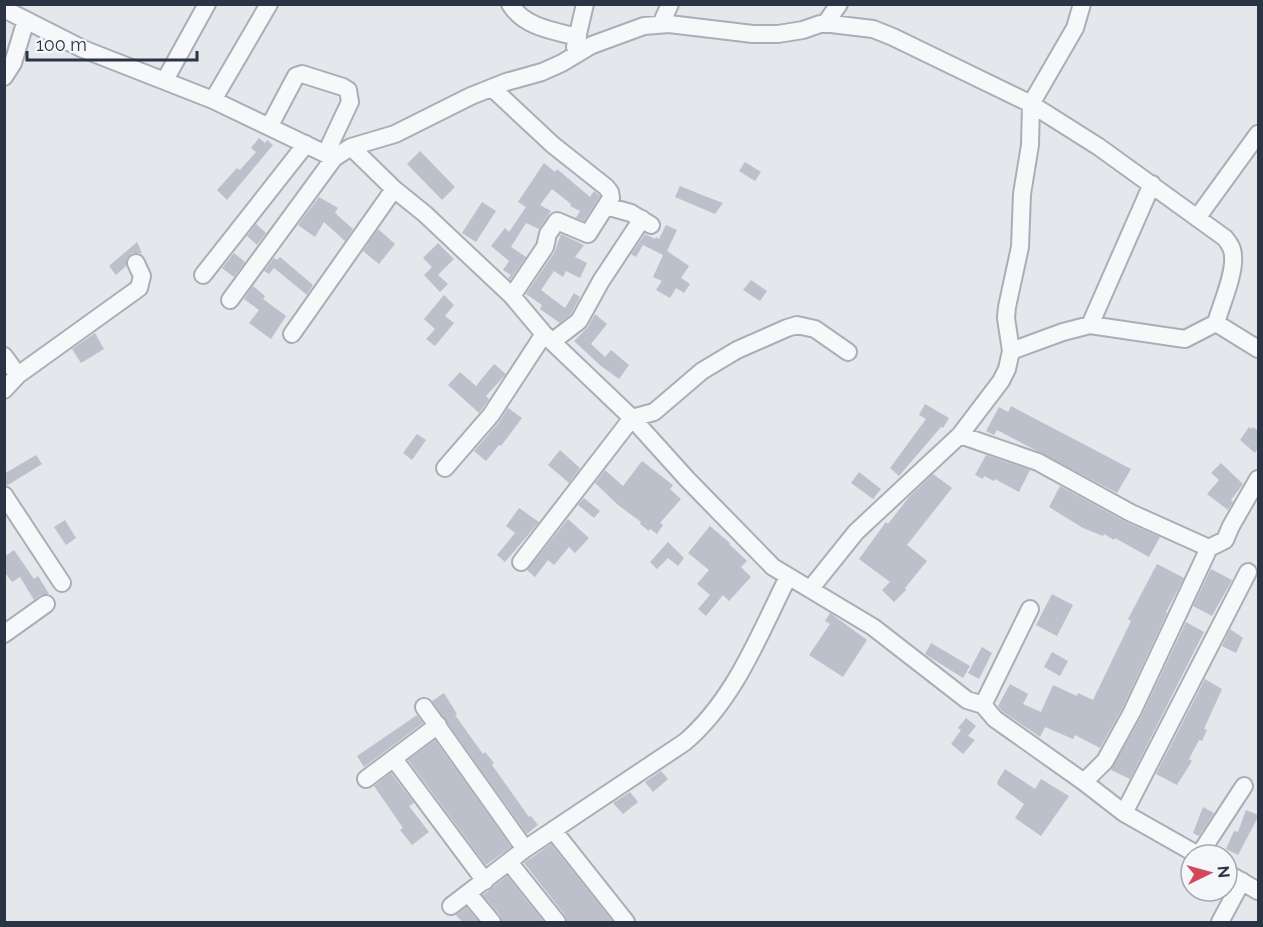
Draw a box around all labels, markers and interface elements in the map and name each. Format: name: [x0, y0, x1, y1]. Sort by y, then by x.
scale bar: [27, 24, 196, 62]
text: 100 m: [36, 34, 87, 55]
north arrow: [1179, 843, 1239, 903]
text: N: [1213, 865, 1233, 879]

